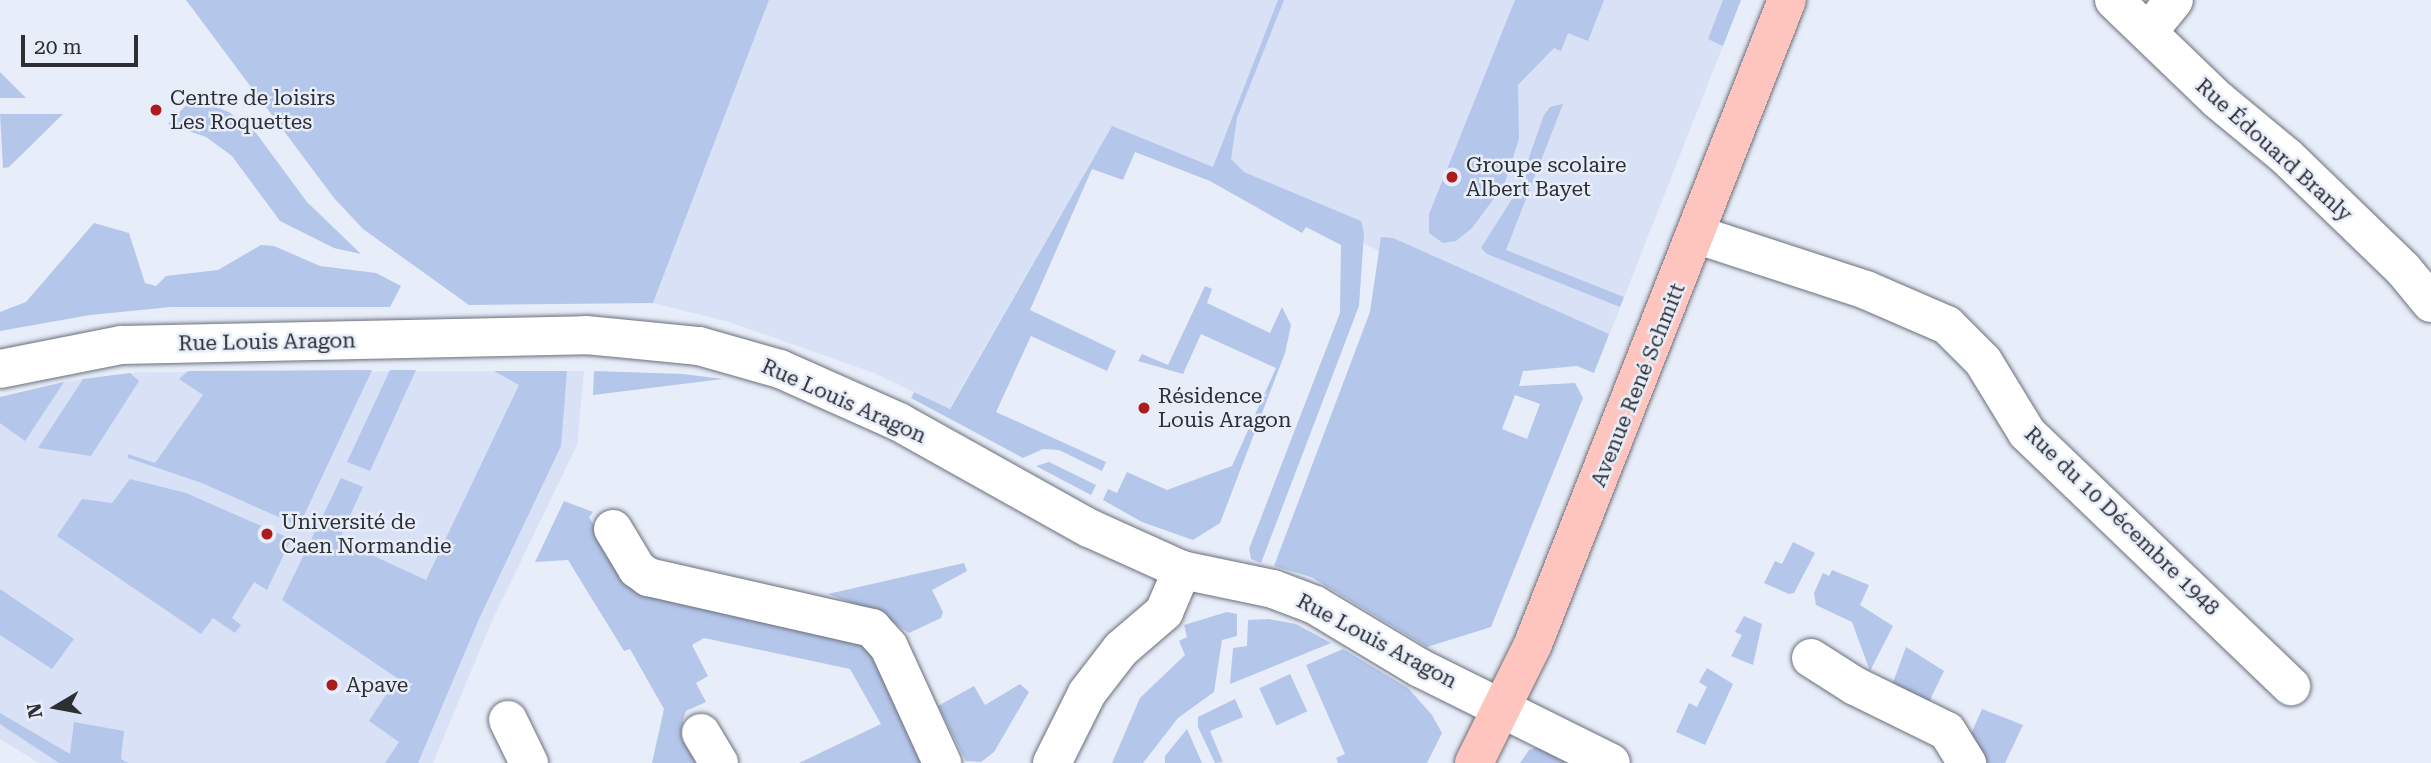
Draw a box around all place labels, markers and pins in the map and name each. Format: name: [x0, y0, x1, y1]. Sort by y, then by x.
place label: Centre de loisirs Les Roquettes: [170, 85, 335, 135]
marker: Centre de loisirs Les Roquettes: [148, 102, 164, 118]
place label: Groupe scolaire Albert Bayet: [1466, 152, 1626, 202]
marker: Groupe scolaire Albert Bayet: [1444, 169, 1460, 185]
place label: Résidence Louis Aragon: [1158, 383, 1292, 433]
marker: Résidence Louis Aragon: [1136, 400, 1152, 416]
place label: Université de Caen Normandie: [281, 509, 451, 559]
marker: Université de Caen Normandie: [259, 526, 275, 542]
place label: Apave: [346, 672, 408, 698]
marker: Apave: [324, 677, 340, 693]

